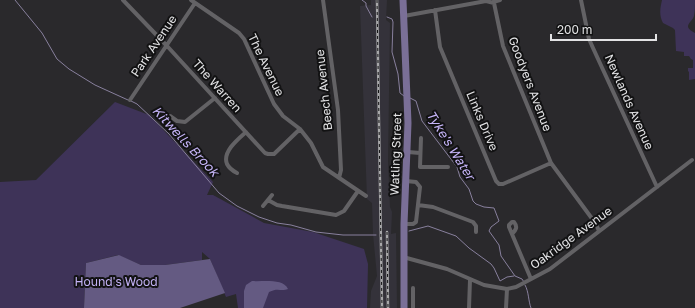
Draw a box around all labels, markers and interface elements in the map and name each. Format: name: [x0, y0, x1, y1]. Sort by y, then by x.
street label: Park Avenue: [127, 12, 180, 79]
scale bar: [551, 16, 656, 42]
text: 200 m: [557, 22, 592, 37]
street label: The Avenue: [245, 31, 288, 98]
street label: Goodyers Avenue: [506, 34, 555, 133]
street label: Beech Avenue: [312, 49, 335, 131]
street label: Newlands Avenue: [602, 52, 657, 152]
street label: The Warren: [190, 56, 245, 115]
street label: Links Drive: [463, 89, 502, 153]
water label: Kitwells Brook: [149, 102, 224, 181]
water label: Tyke's Water: [423, 107, 480, 184]
street label: Watling Street: [387, 112, 404, 196]
street label: Oakridge Avenue: [527, 203, 615, 272]
park label: Hound's Wood: [74, 274, 158, 289]

